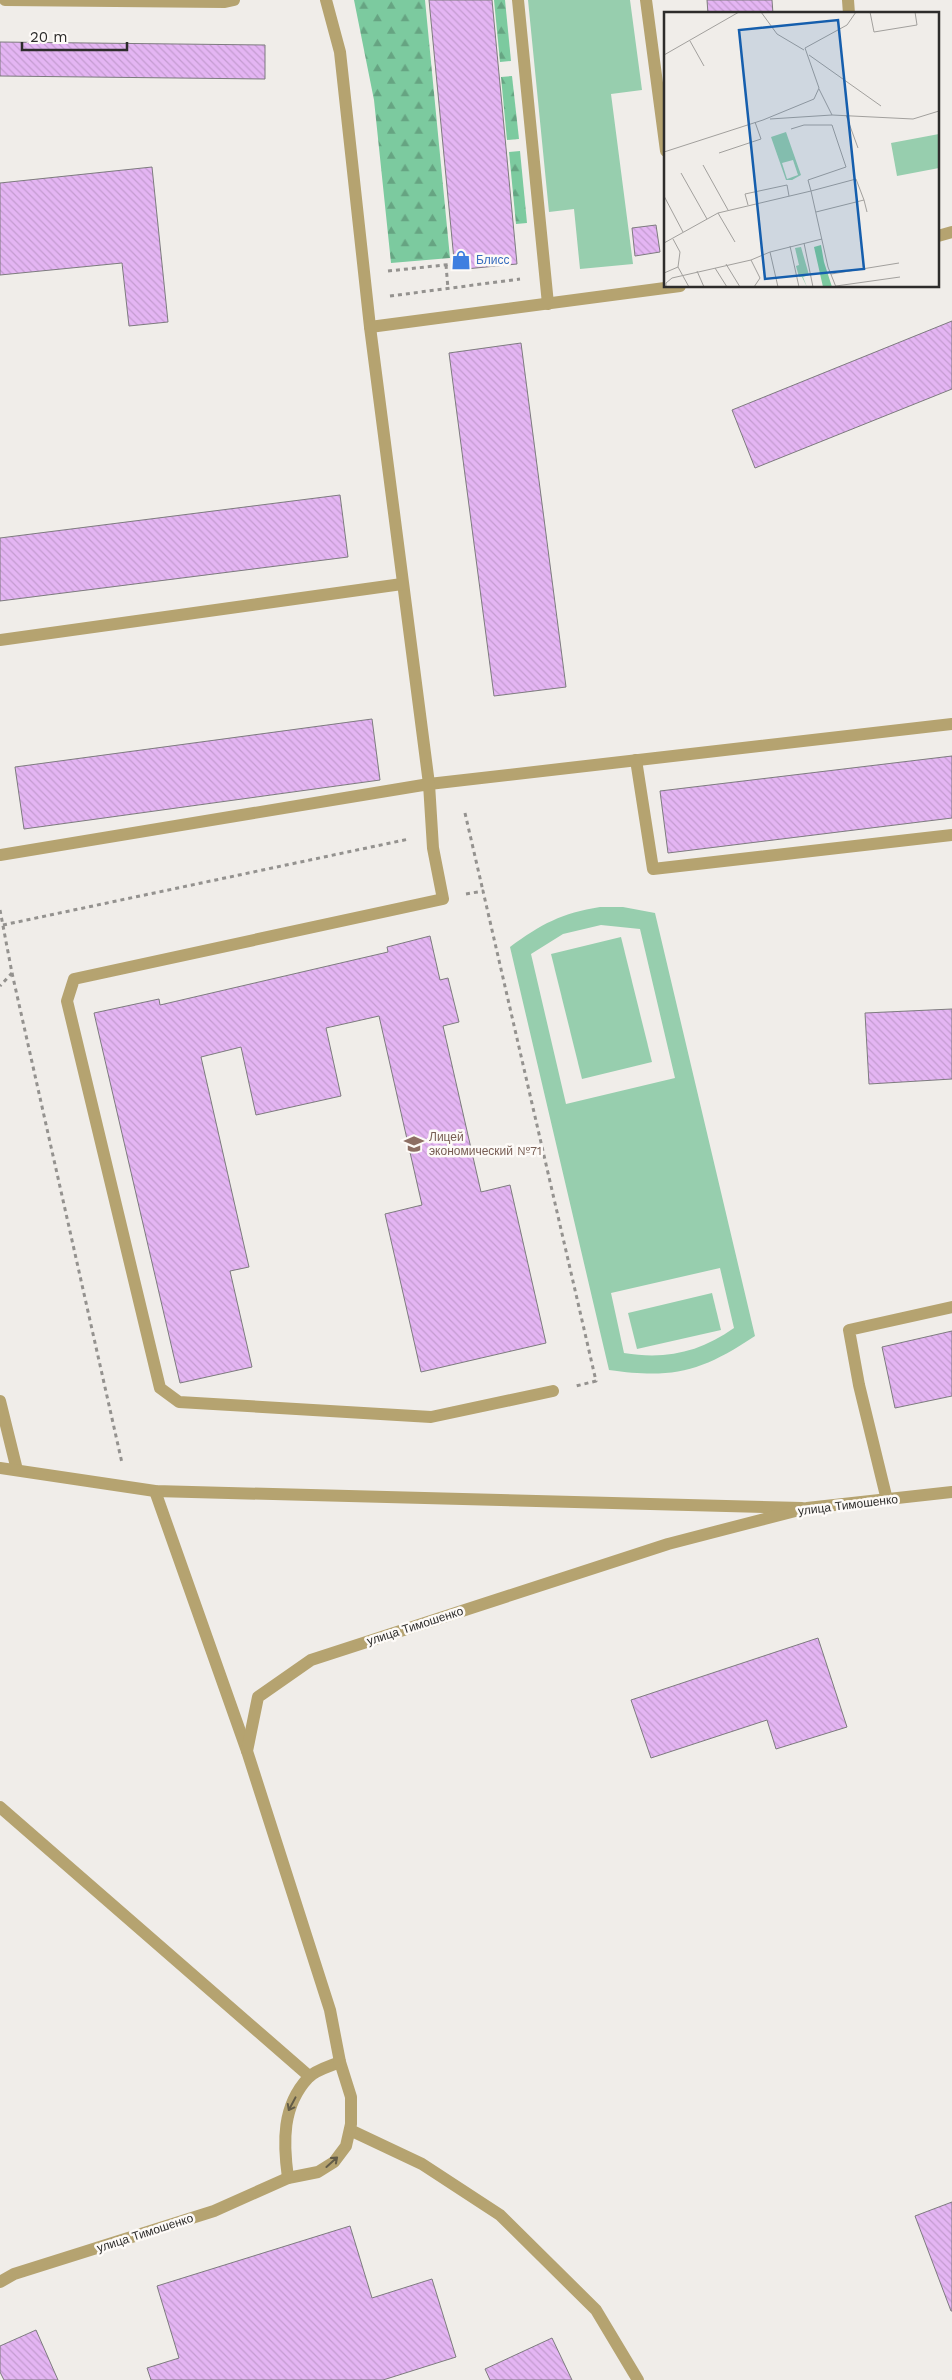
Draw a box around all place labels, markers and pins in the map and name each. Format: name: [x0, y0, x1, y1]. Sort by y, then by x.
shop icon: Блисс: [450, 249, 472, 271]
place label: Блисс: [476, 253, 509, 267]
place label: Лицей экономический №71: [429, 1130, 542, 1158]
school or university icon: Лицей экономический №71: [403, 1133, 425, 1155]

